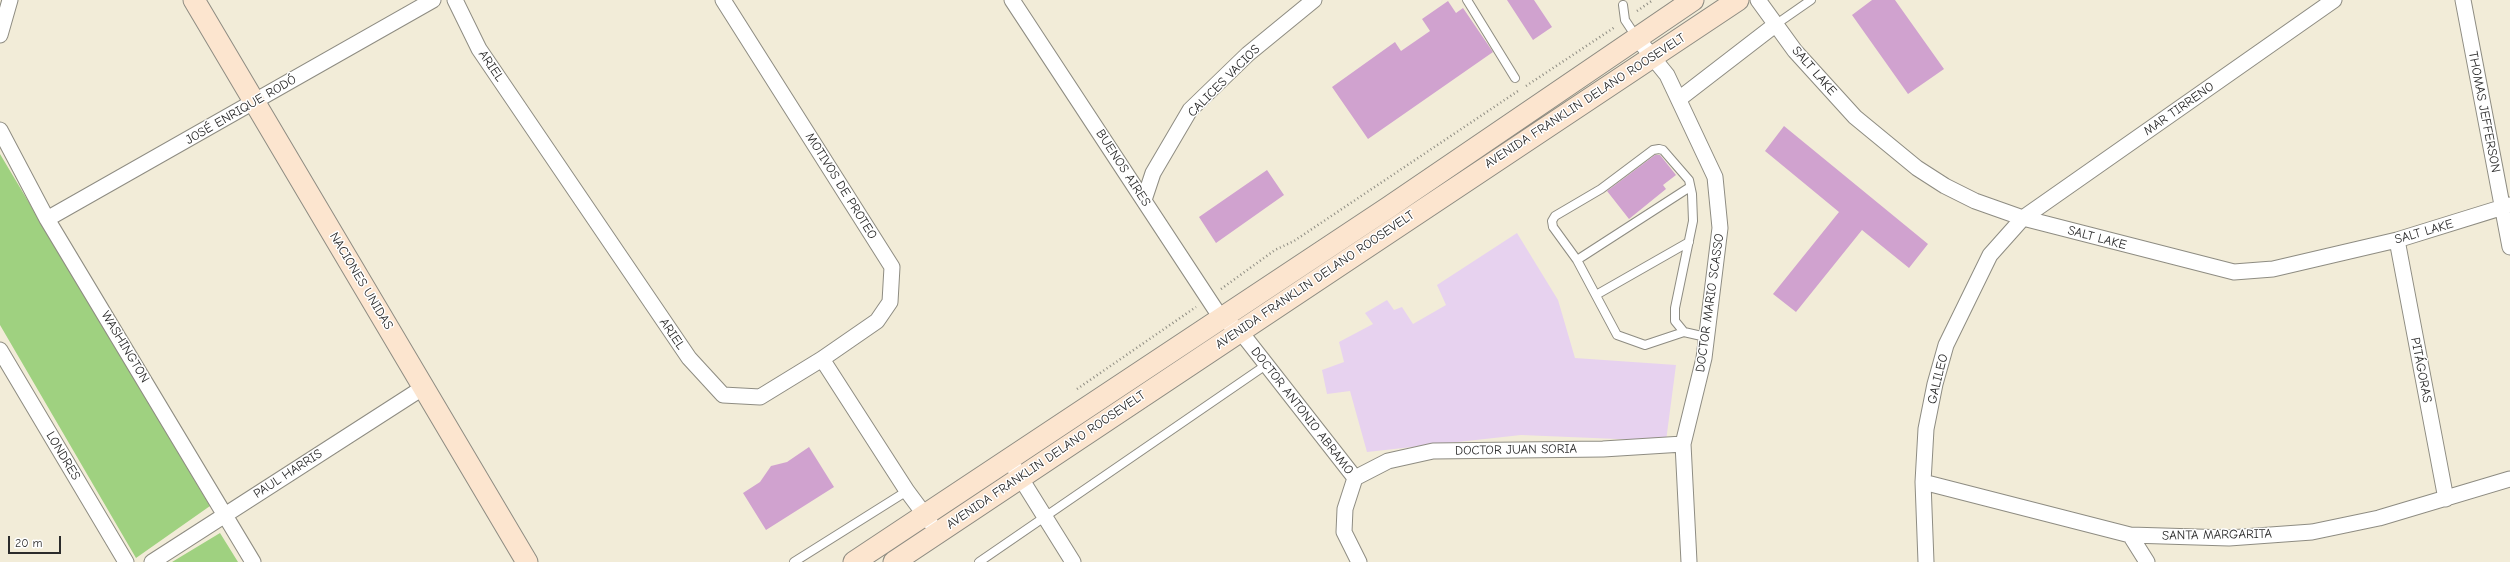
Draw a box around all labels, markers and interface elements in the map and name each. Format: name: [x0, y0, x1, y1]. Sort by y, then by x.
street label: AVENIDA FRANKLIN DELANO ROOSEVELT: [1482, 30, 1688, 172]
street label: CALICES VACIOS: [1185, 42, 1263, 120]
street label: SALT LAKE: [1788, 43, 1840, 99]
street label: ARIEL: [475, 47, 507, 85]
street label: THOMAS JEFFERSON: [2465, 50, 2503, 174]
street label: JOSÉ ENRIQUE RODÓ: [183, 72, 299, 148]
street label: MAR TIRRENO: [2141, 79, 2217, 139]
street label: BUENOS AIRES: [1092, 127, 1154, 209]
street label: MOTIVOS DE PROTEO: [802, 130, 880, 242]
street label: AVENIDA FRANKLIN DELANO ROOSEVELT: [1213, 207, 1417, 353]
street label: SALT LAKE: [2393, 216, 2455, 248]
street label: SALT LAKE: [2066, 223, 2128, 253]
street label: NACIONES UNIDAS: [326, 230, 396, 332]
street label: DOCTOR MARIO SCASSO: [1693, 233, 1727, 373]
street label: WASHINGTON: [98, 308, 152, 386]
street label: ARIEL: [656, 315, 688, 353]
street label: PITÁGORAS: [2407, 336, 2435, 404]
street label: DOCTOR ANTONIO ABRAMO: [1247, 344, 1357, 478]
street label: GALILEO: [1924, 352, 1952, 406]
street label: AVENIDA FRANKLIN DELANO ROOSEVELT: [944, 387, 1148, 533]
street label: LONDRES: [42, 429, 84, 483]
street label: DOCTOR JUAN SORIA: [1455, 441, 1577, 459]
street label: PAUL HARRIS: [251, 446, 325, 502]
street label: SANTA MARGARITA: [2162, 526, 2272, 544]
scale bar: [10, 528, 63, 554]
text: 20 m: [15, 536, 43, 550]

